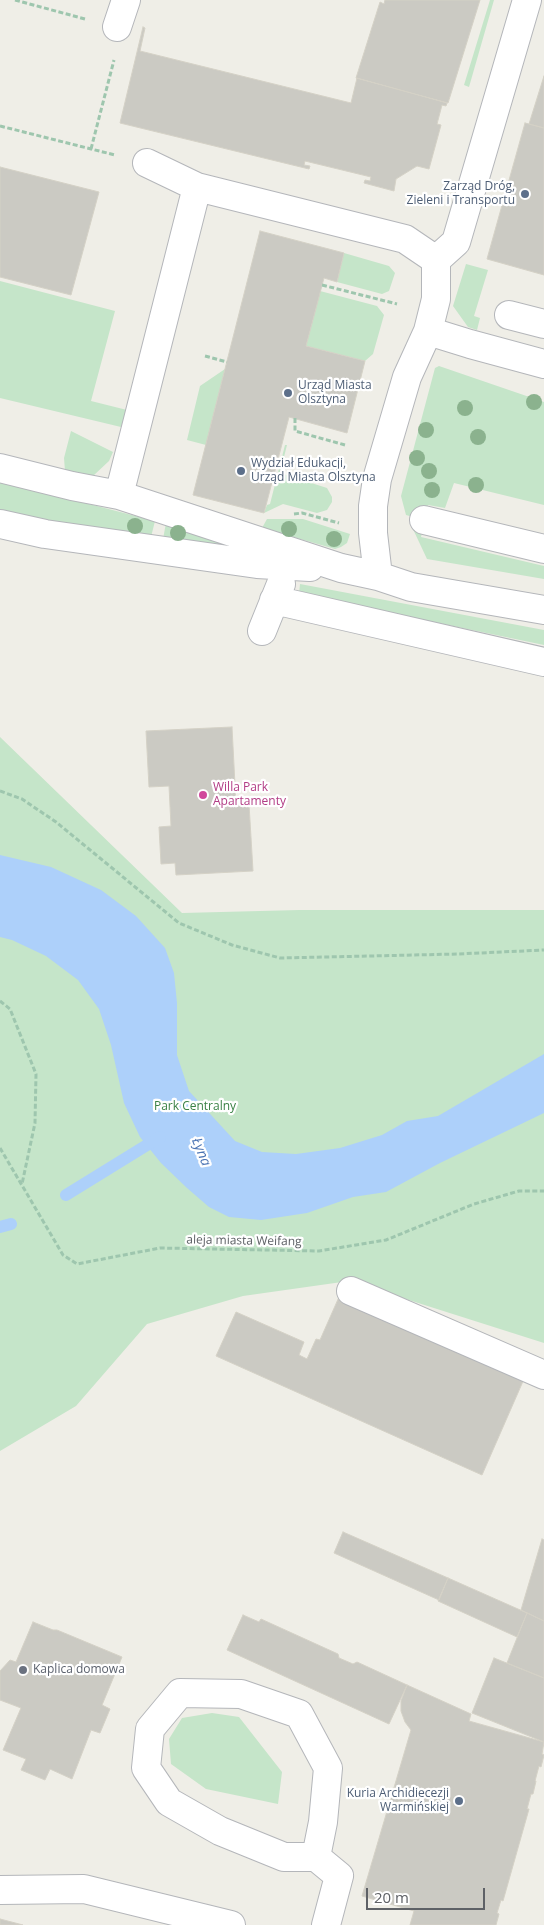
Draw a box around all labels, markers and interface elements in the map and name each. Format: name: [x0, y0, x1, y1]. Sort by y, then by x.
place label: Zarząd Dróg, Zieleni i Transportu: [407, 180, 515, 208]
marker: Zarząd Dróg, Zieleni i Transportu: [519, 188, 531, 200]
place label: Urząd Miasta Olsztyna: [298, 379, 372, 407]
marker: Urząd Miasta Olsztyna: [282, 387, 294, 399]
place label: Wydział Edukacji, Urząd Miasta Olsztyna: [251, 457, 376, 485]
marker: Wydział Edukacji, Urząd Miasta Olsztyna: [235, 465, 247, 477]
place label: Willa Park Apartamenty: [213, 781, 286, 809]
marker: Willa Park Apartamenty: [197, 789, 209, 801]
park label: Park Centralny: [154, 1100, 236, 1114]
water label: Łyna: [188, 1135, 214, 1169]
street label: aleja miasta Weifang: [186, 1233, 302, 1249]
place label: Kaplica domowa: [33, 1663, 125, 1677]
marker: Kaplica domowa: [17, 1664, 29, 1676]
place label: Kuria Archidiecezji Warmińskiej: [347, 1787, 449, 1815]
marker: Kuria Archidiecezji Warmińskiej: [453, 1795, 465, 1807]
scale bar: [369, 1878, 488, 1910]
text: 20 m: [374, 1887, 409, 1907]

